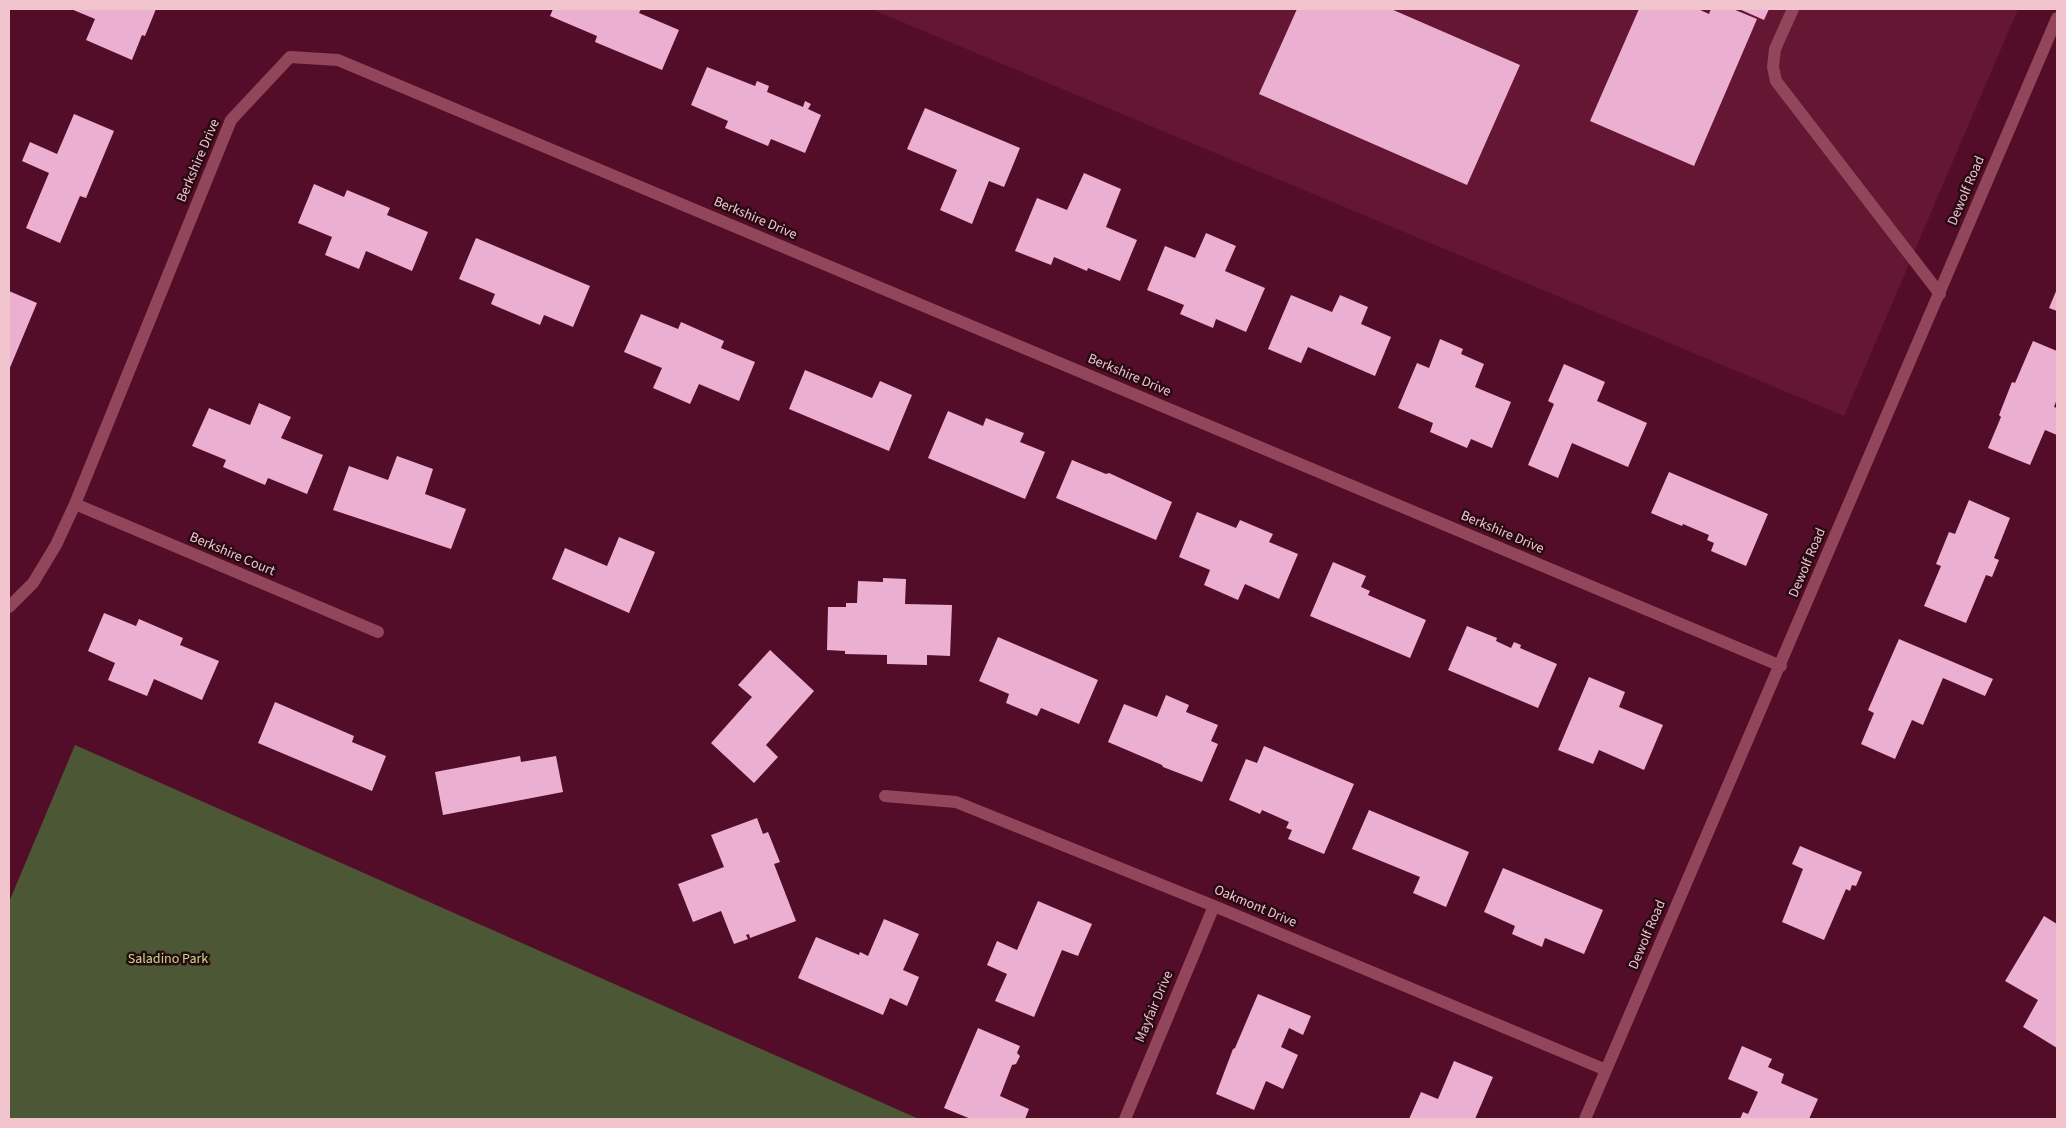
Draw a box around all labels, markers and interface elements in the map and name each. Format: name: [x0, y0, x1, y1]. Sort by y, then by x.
street label: Berkshire Drive: [174, 117, 224, 205]
street label: Dewolf Road: [1945, 154, 1989, 228]
street label: Berkshire Drive: [711, 194, 799, 244]
street label: Berkshire Drive: [1085, 351, 1173, 401]
street label: Berkshire Drive: [1458, 508, 1546, 558]
street label: Dewolf Road: [1786, 526, 1830, 600]
street label: Berkshire Court: [187, 529, 277, 581]
street label: Oakmont Drive: [1211, 882, 1299, 932]
street label: Dewolf Road: [1626, 898, 1670, 972]
park label: Saladino Park: [128, 952, 208, 968]
street label: Mayfair Drive: [1132, 969, 1178, 1045]

